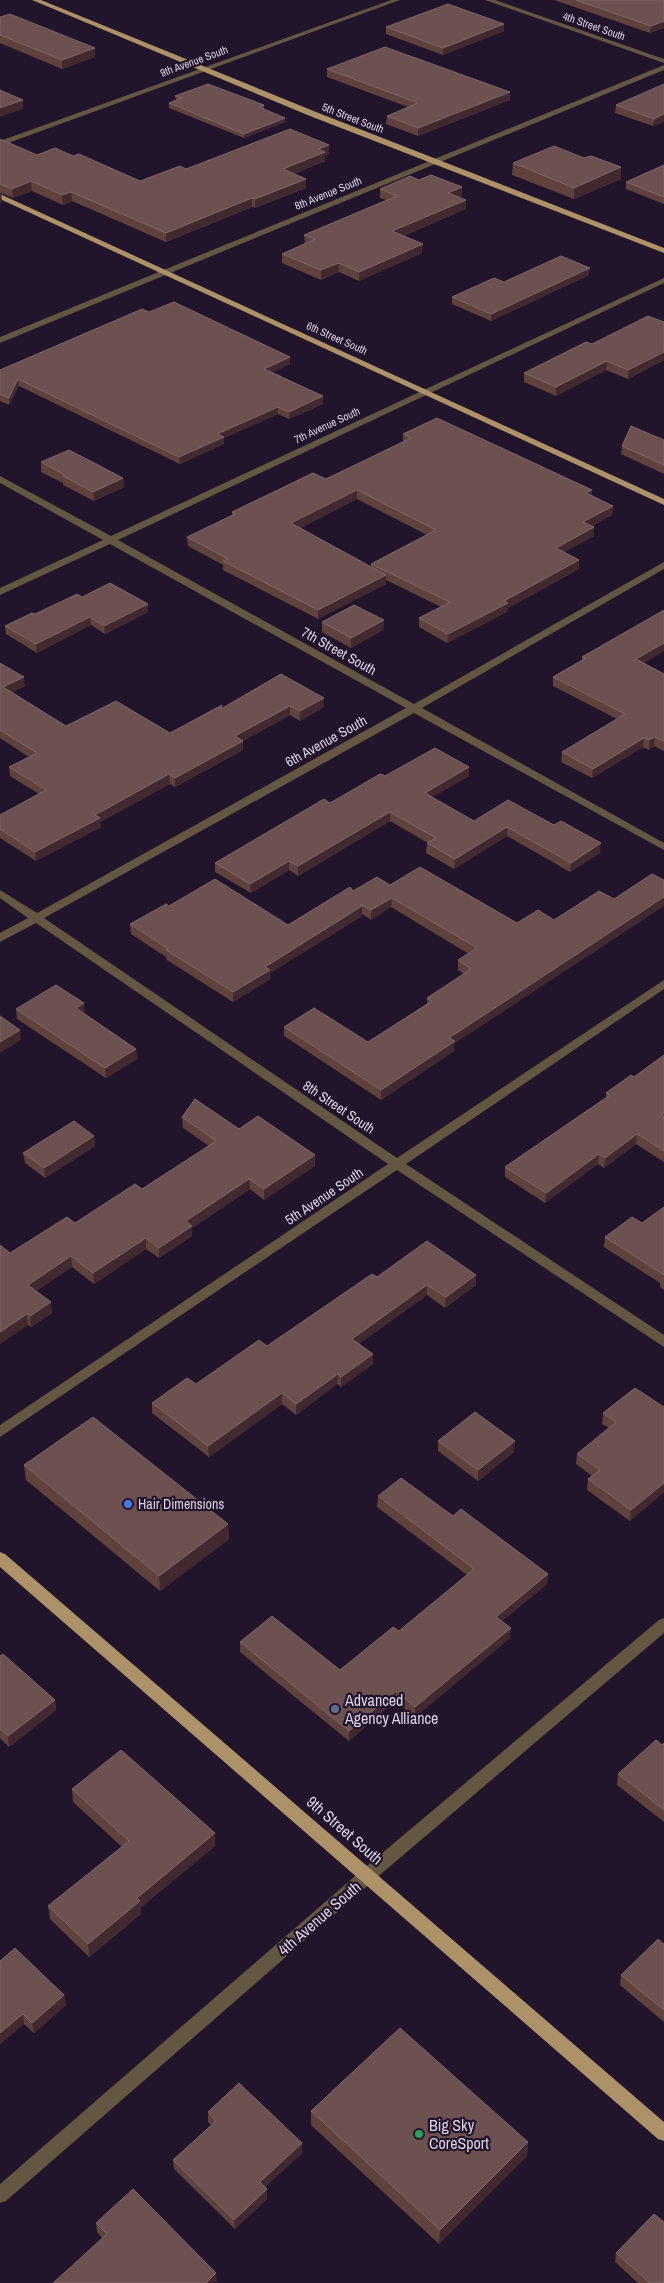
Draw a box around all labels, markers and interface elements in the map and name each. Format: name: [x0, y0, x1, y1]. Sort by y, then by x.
street label: 4th Street South: [561, 9, 627, 43]
street label: 9th Avenue South: [158, 42, 230, 80]
street label: 5th Street South: [320, 100, 386, 136]
street label: 8th Avenue South: [292, 173, 364, 213]
street label: 6th Street South: [304, 318, 370, 358]
street label: 7th Avenue South: [292, 404, 362, 446]
street label: 7th Street South: [298, 623, 380, 679]
street label: 6th Avenue South: [282, 711, 370, 771]
street label: 8th Street South: [300, 1076, 378, 1138]
street label: 5th Avenue South: [281, 1163, 367, 1229]
place label: Hair Dimensions: [138, 1495, 224, 1513]
marker: Hair Dimensions: [122, 1498, 134, 1510]
place label: Advanced Agency Alliance: [344, 1689, 438, 1729]
marker: Advanced Agency Alliance: [329, 1703, 341, 1715]
street label: 9th Street South: [302, 1791, 388, 1869]
street label: 4th Avenue South: [273, 1876, 365, 1960]
place label: Big Sky CoreSport: [429, 2114, 489, 2154]
marker: Big Sky CoreSport: [413, 2128, 425, 2140]

